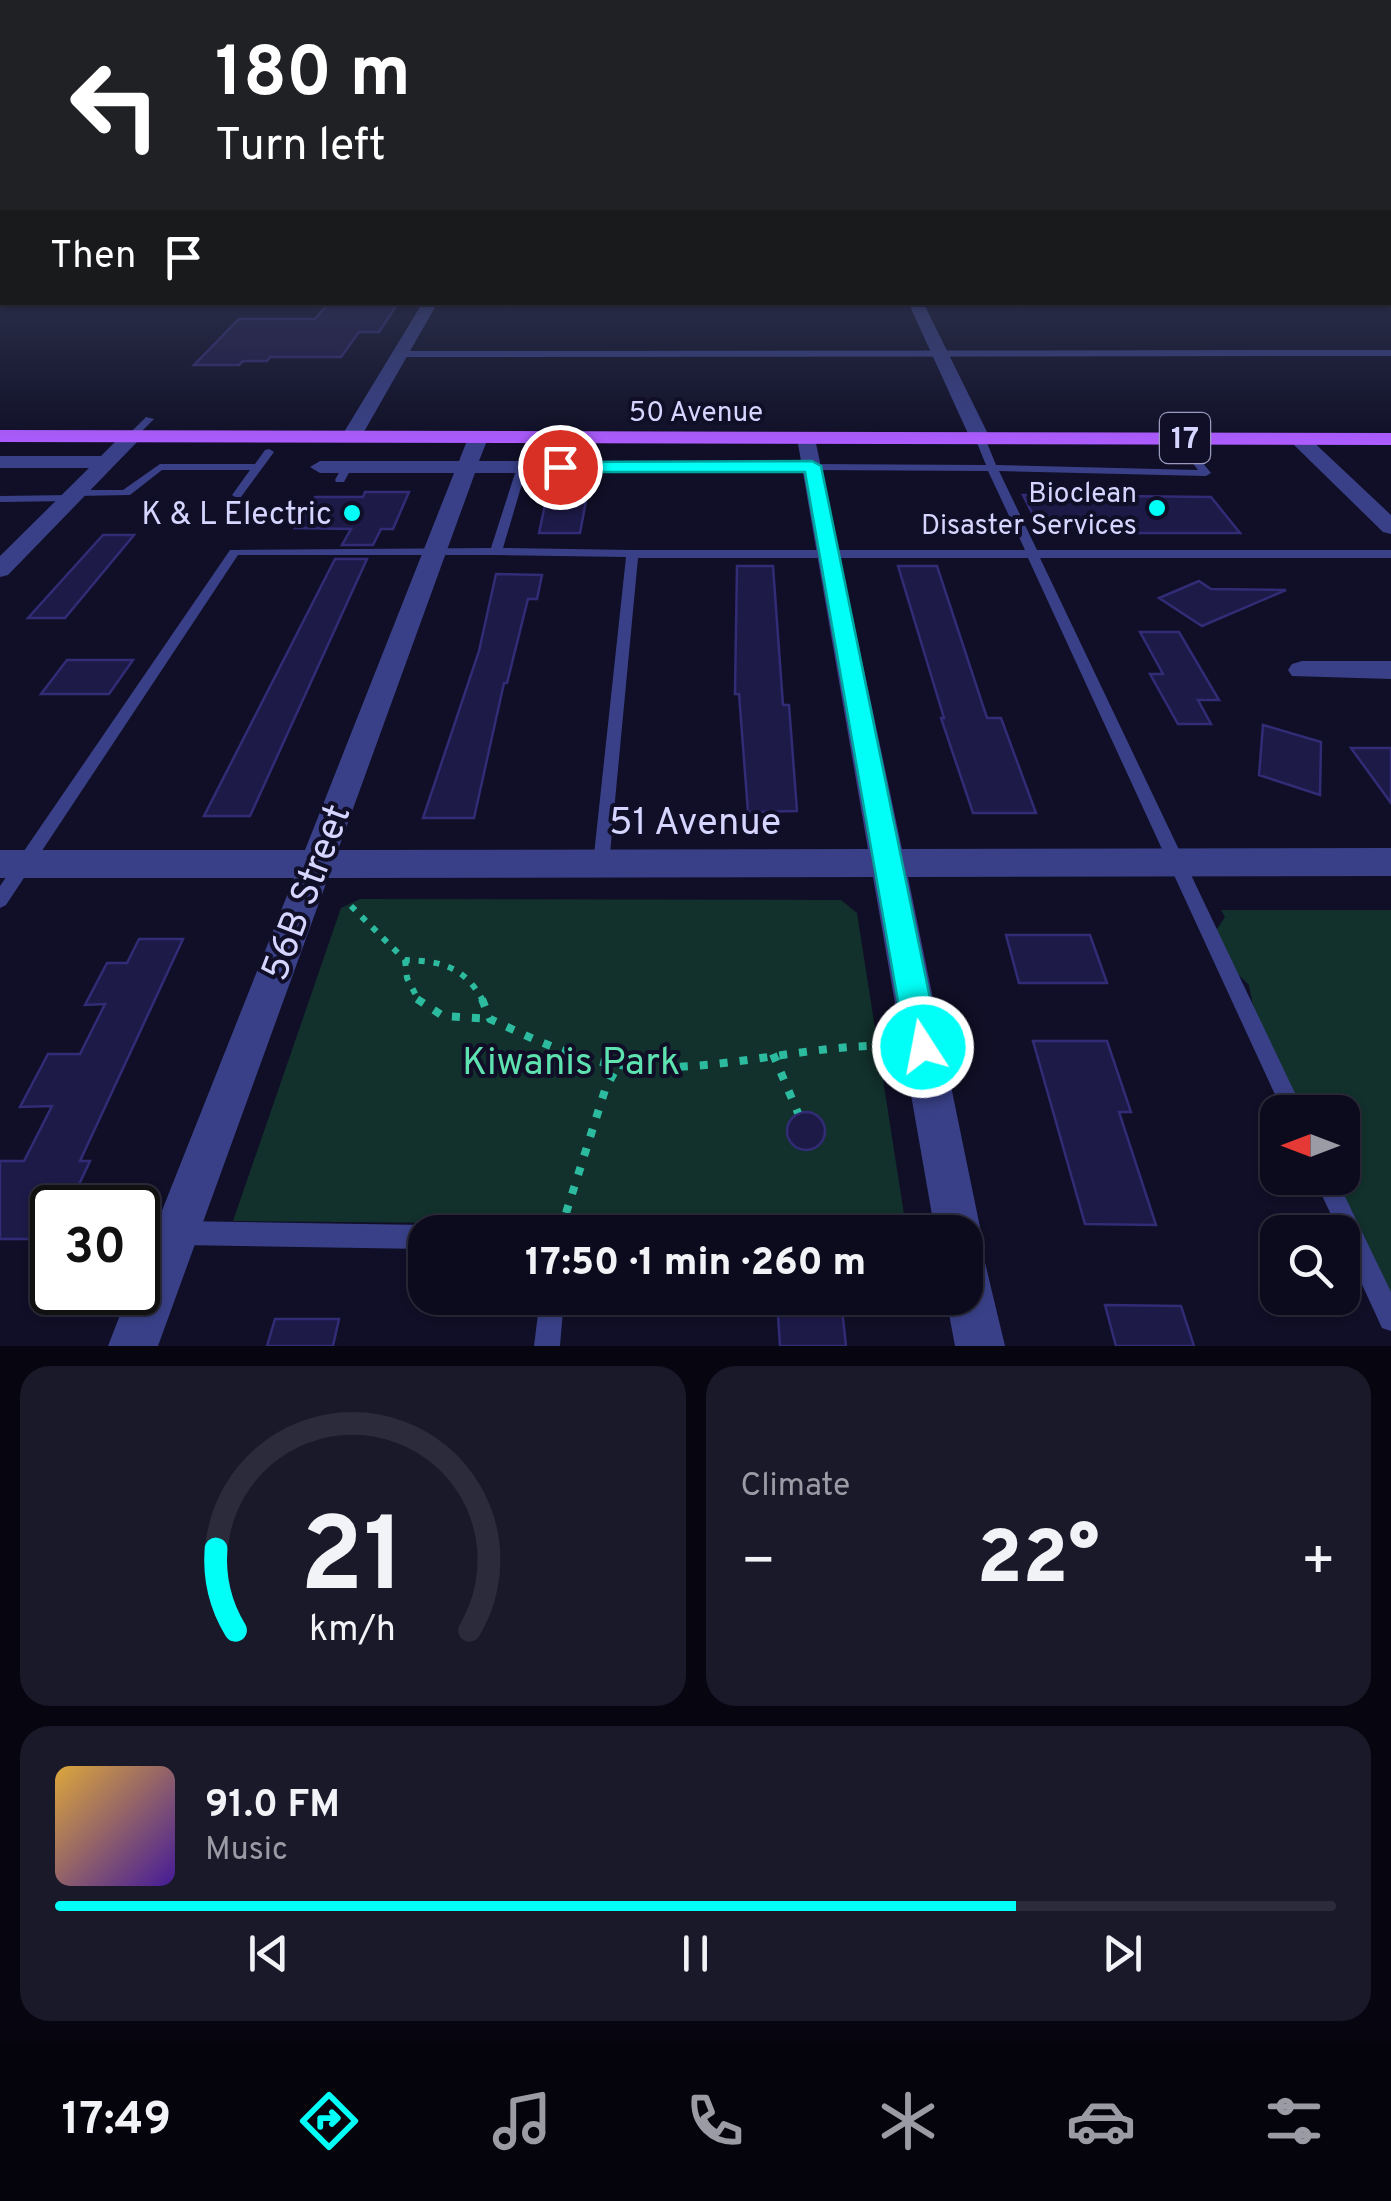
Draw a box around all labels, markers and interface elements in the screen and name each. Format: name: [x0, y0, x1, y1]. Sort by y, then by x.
text: 180 m: [215, 32, 411, 121]
icon: left: [50, 40, 180, 170]
text: Turn left: [215, 119, 386, 176]
icon: arrive: [156, 230, 211, 285]
text: Then: [50, 233, 136, 282]
street label: 50 Avenue: [629, 396, 763, 432]
road number: 17: [1160, 413, 1210, 463]
pin: [518, 425, 603, 510]
icon: arrive: [533, 440, 588, 495]
place label: Bioclean Disaster Services: [921, 477, 1137, 545]
place label: K & L Electric: [141, 496, 332, 536]
marker: Bioclean Disaster Services: [1146, 497, 1168, 519]
marker: K & L Electric: [341, 502, 363, 524]
street label: 56B Street: [252, 798, 364, 988]
street label: 51 Avenue: [609, 800, 781, 849]
position arrow: [871, 995, 975, 1099]
park label: Kiwanis Park: [462, 1040, 680, 1089]
north arrow: [1260, 1095, 1360, 1195]
map controls: [1260, 1095, 1360, 1315]
speed limit sign: 30: [30, 1185, 160, 1315]
button: search: [1260, 1215, 1360, 1315]
text: 17:50 · 1 min · 260 m: [525, 1240, 866, 1289]
text: Climate: [741, 1467, 850, 1507]
text: 21: [300, 1496, 405, 1628]
text: 22°: [977, 1515, 1100, 1610]
text: −: [741, 1529, 776, 1599]
text: +: [1301, 1529, 1336, 1599]
text: km/h: [309, 1608, 396, 1654]
text: 91.0 FM: [205, 1782, 340, 1831]
text: Music: [205, 1831, 288, 1871]
icon: previous: [241, 1926, 296, 1981]
icon: pause: [668, 1926, 723, 1981]
icon: next: [1095, 1926, 1150, 1981]
icon: directions: [294, 2086, 364, 2156]
icon: music: [487, 2086, 557, 2156]
icon: phone: [680, 2086, 750, 2156]
icon: climate: [873, 2086, 943, 2156]
icon: car: [1066, 2086, 1136, 2156]
icon: filters: [1259, 2086, 1329, 2156]
text: 17:49: [62, 2093, 171, 2150]

